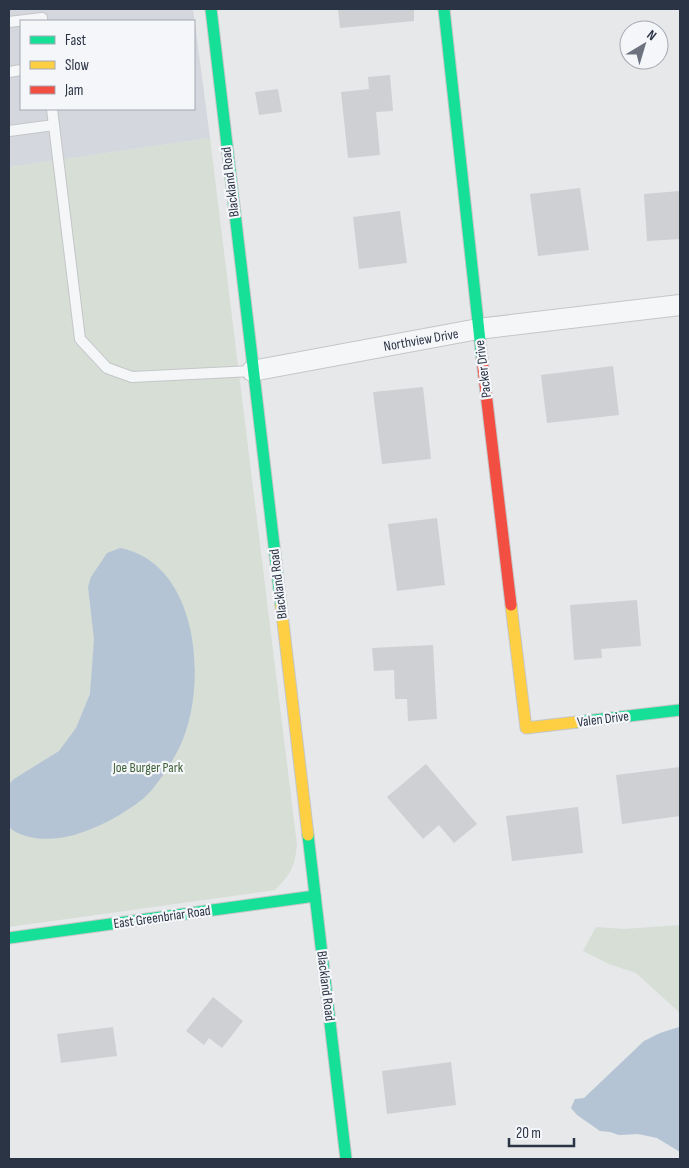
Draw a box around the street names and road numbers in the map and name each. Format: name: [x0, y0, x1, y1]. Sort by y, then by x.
street label: Blackland Road: [217, 146, 243, 218]
street label: Northview Drive: [382, 325, 460, 355]
street label: Packer Drive: [471, 339, 495, 399]
street label: Blackland Road: [265, 548, 291, 620]
street label: Valen Drive: [576, 707, 630, 731]
street label: East Greenbriar Road: [112, 902, 212, 932]
street label: Blackland Road: [313, 950, 339, 1022]

